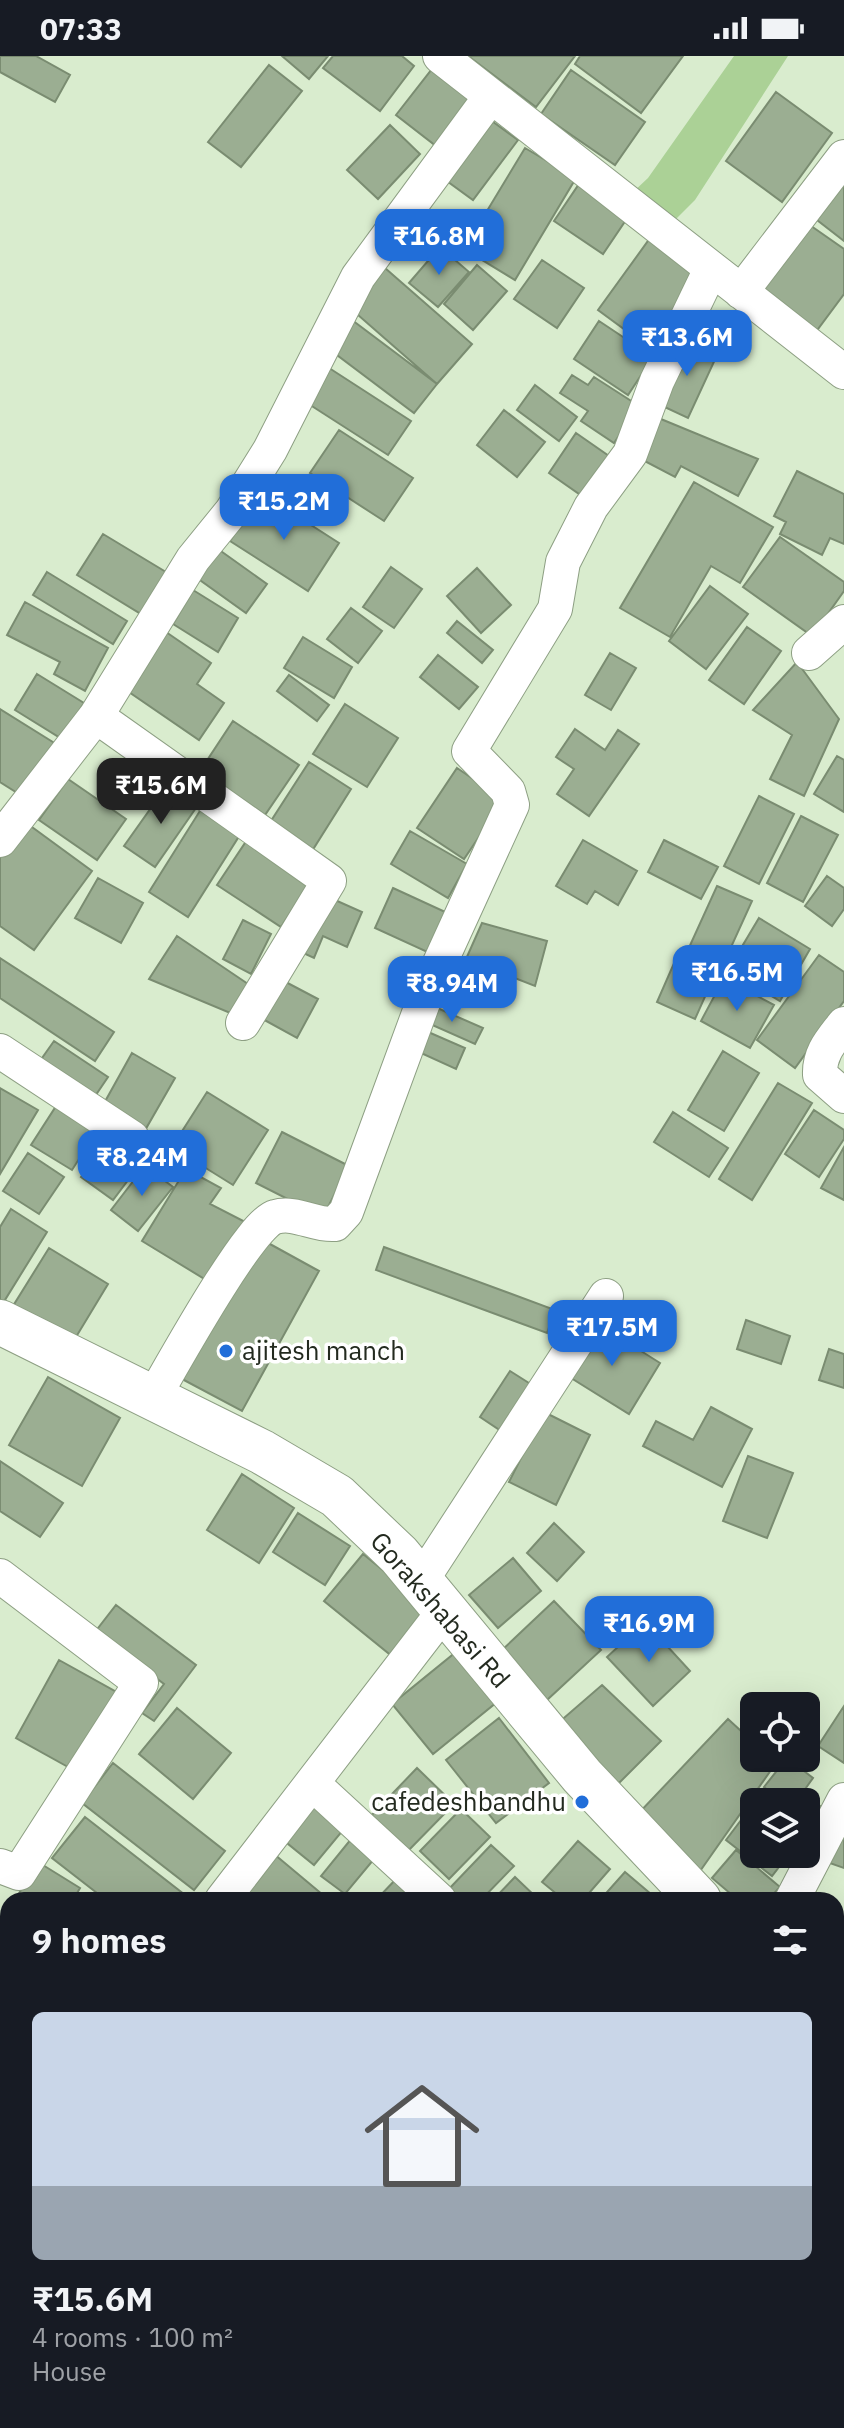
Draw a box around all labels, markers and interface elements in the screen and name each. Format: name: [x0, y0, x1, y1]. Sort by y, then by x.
text: 07:33: [40, 9, 122, 48]
pin: ₹16.8M: [374, 209, 504, 277]
text: ₹16.8M: [393, 218, 485, 252]
pin: ₹13.6M: [622, 310, 752, 378]
text: ₹13.6M: [641, 319, 733, 353]
pin: ₹15.2M: [219, 474, 349, 542]
text: ₹15.2M: [238, 483, 330, 517]
pin: ₹15.6M: [96, 758, 226, 826]
text: ₹15.6M: [115, 767, 207, 801]
pin: ₹16.5M: [672, 945, 802, 1013]
text: ₹16.5M: [691, 954, 783, 988]
pin: ₹8.94M: [387, 956, 517, 1024]
text: ₹8.94M: [406, 965, 498, 999]
pin: ₹8.24M: [77, 1130, 207, 1198]
text: ₹8.24M: [96, 1139, 188, 1173]
pin: ₹17.5M: [547, 1300, 677, 1368]
text: ₹17.5M: [566, 1309, 658, 1343]
place label: ajitesh manch: [242, 1333, 405, 1367]
marker: ajitesh manch: [217, 1342, 235, 1360]
street label: Gorakshabasi Rd: [364, 1524, 518, 1695]
pin: ₹16.9M: [584, 1596, 714, 1664]
text: ₹16.9M: [603, 1605, 695, 1639]
map controls: [740, 1692, 820, 1868]
button: locate: [740, 1692, 820, 1772]
place label: cafedeshbandhu: [371, 1784, 566, 1818]
button: layers: [740, 1788, 820, 1868]
marker: cafedeshbandhu: [573, 1793, 591, 1811]
text: 9 homes: [32, 1918, 167, 1962]
icon: filters: [768, 1918, 812, 1962]
icon: home: [350, 2064, 494, 2208]
text: ₹15.6M: [32, 2276, 153, 2320]
text: 4 rooms · 100 m²: [32, 2320, 233, 2354]
text: House: [32, 2354, 107, 2388]

